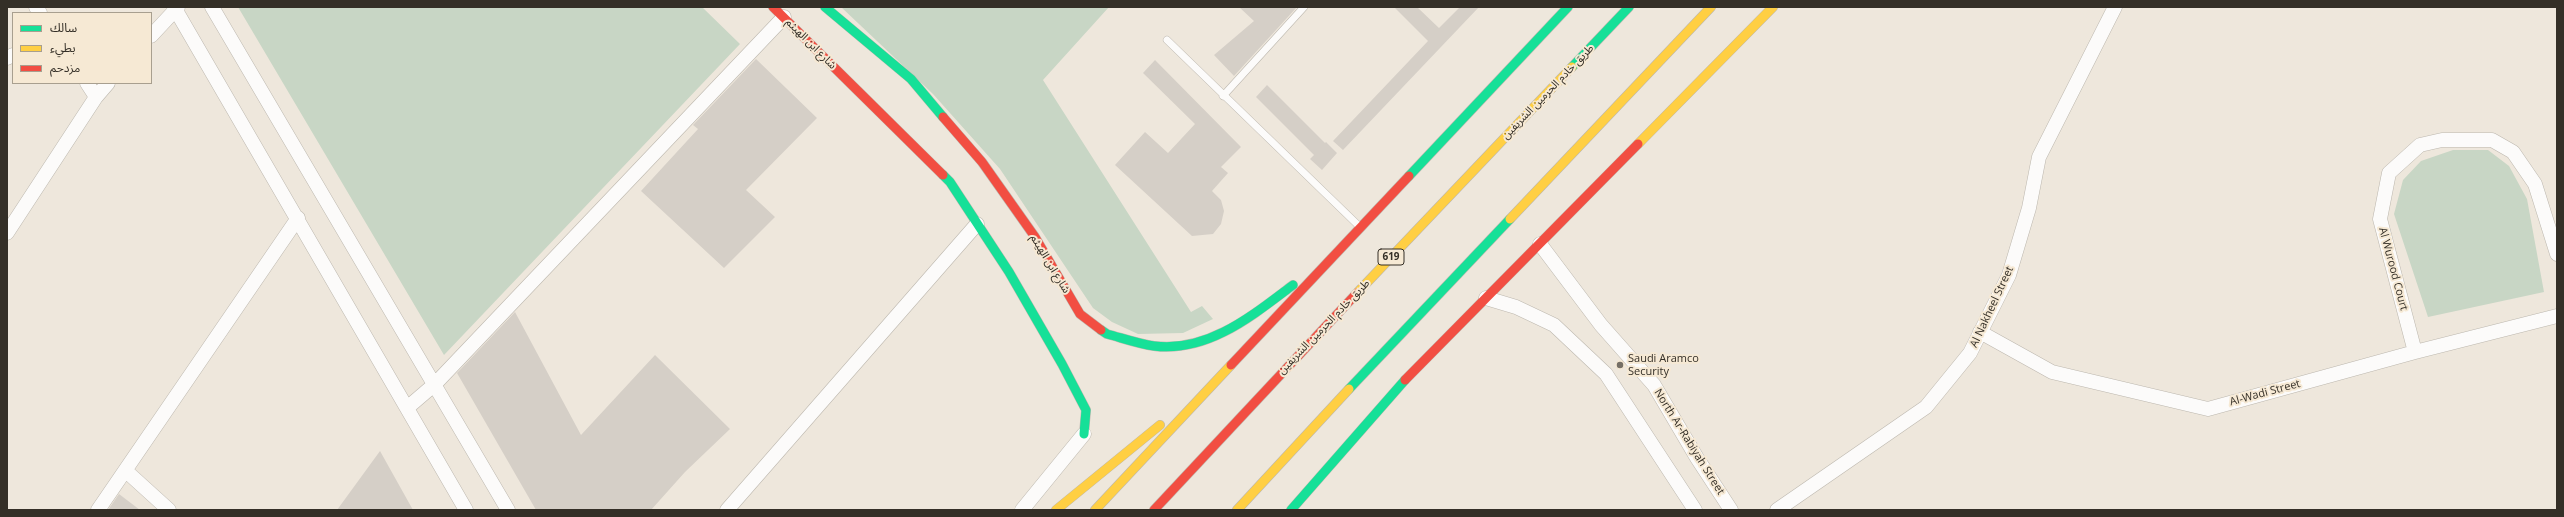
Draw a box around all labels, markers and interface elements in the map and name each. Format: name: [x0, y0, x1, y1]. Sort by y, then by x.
legend: [12, 12, 152, 84]
street label: شارع ابن الهيثم: [783, 16, 839, 72]
text: سالك: [50, 19, 77, 36]
text: بطيء: [50, 39, 76, 56]
street label: طريق خادم الحرمين الشريفين: [1499, 42, 1597, 142]
text: مزدحم: [50, 59, 80, 76]
street label: Al Wurood Court: [2376, 226, 2410, 312]
street label: شارع ابن الهيثم: [1027, 232, 1073, 296]
road number: 619: [1378, 249, 1404, 265]
street label: Al Nakheel Street: [1967, 264, 2017, 350]
street label: طريق خادم الحرمين الشريفين: [1275, 277, 1373, 377]
place label: Saudi Aramco Security: [1628, 352, 1699, 378]
marker: Saudi Aramco Security: [1615, 360, 1625, 370]
street label: Al-Wadi Street: [2228, 377, 2302, 409]
street label: North Ar-Rabiyah Street: [1651, 387, 1727, 497]

